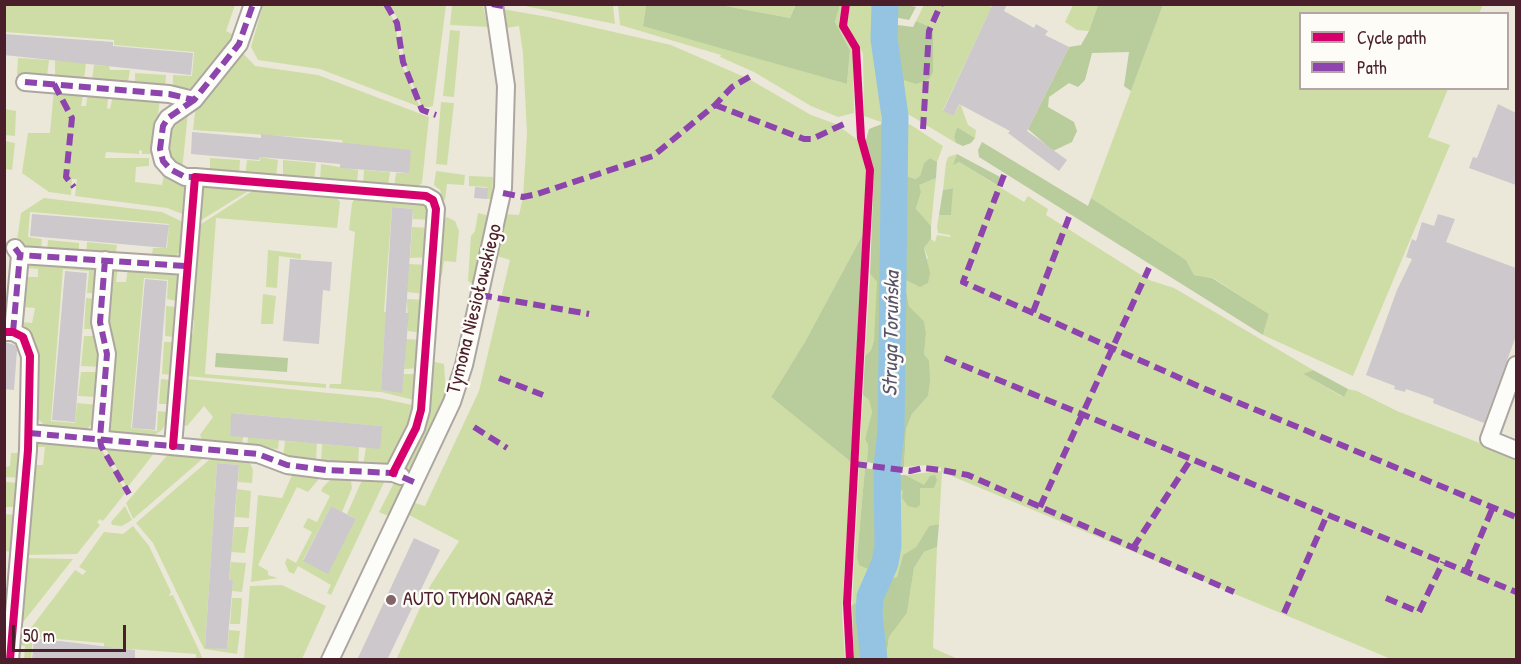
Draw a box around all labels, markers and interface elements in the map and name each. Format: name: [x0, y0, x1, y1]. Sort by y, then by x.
legend: [1299, 12, 1509, 90]
text: Cycle path: [1357, 25, 1426, 50]
text: Path: [1357, 55, 1386, 80]
street label: Tymona Niesiołowskiego: [442, 221, 508, 397]
water label: Struga Toruńska: [878, 271, 906, 397]
place label: AUTO TYMON GARAŻ: [403, 588, 554, 612]
marker: AUTO TYMON GARAŻ: [384, 593, 398, 607]
scale bar: [15, 613, 129, 651]
text: 50 m: [23, 623, 55, 648]

